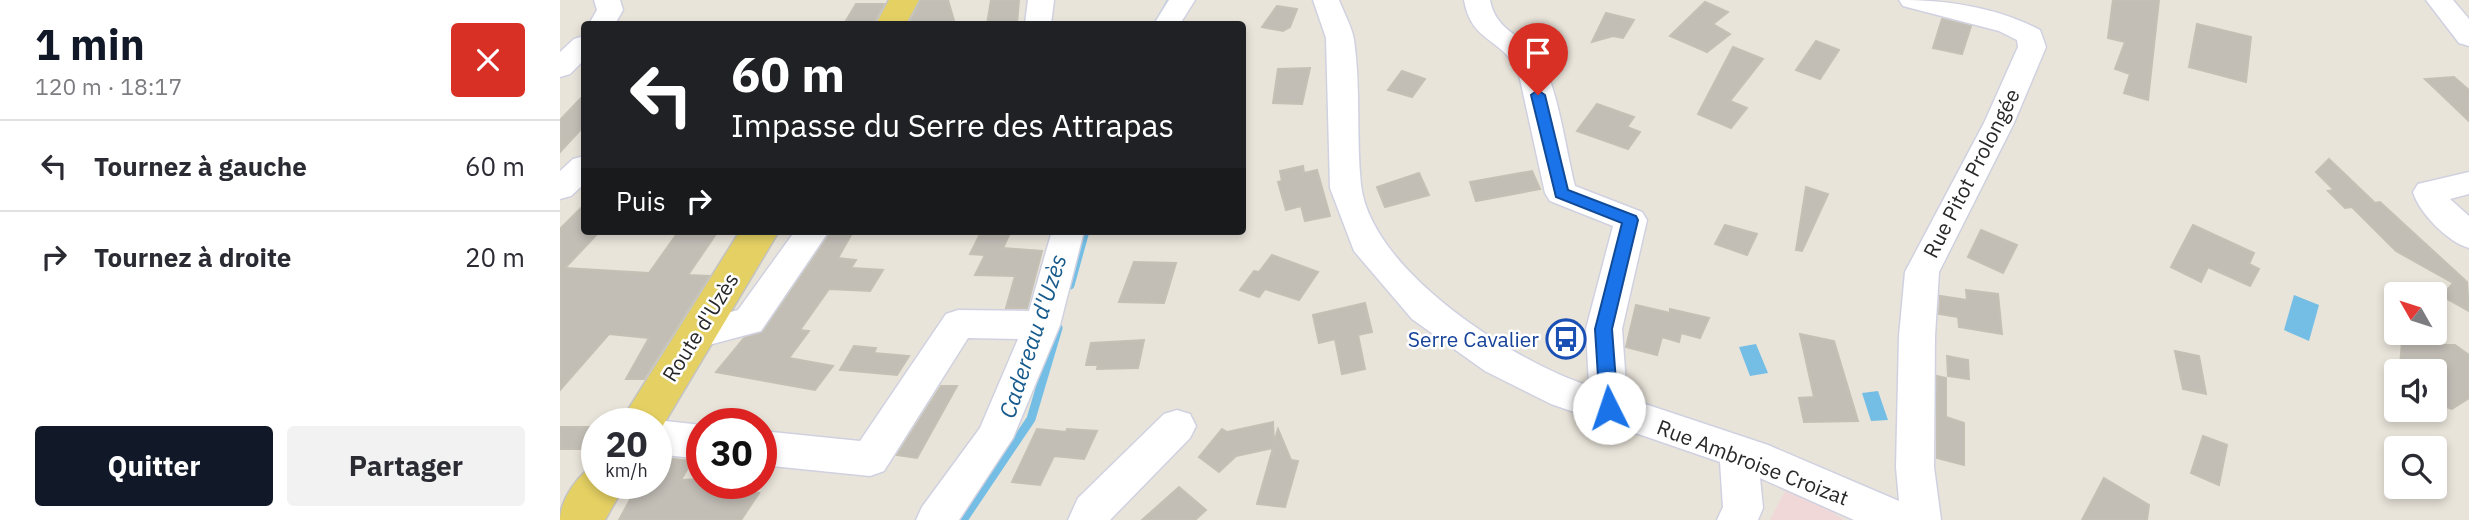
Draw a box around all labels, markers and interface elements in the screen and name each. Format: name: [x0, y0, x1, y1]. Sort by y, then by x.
text: 1 min: [35, 17, 145, 72]
button: close: [451, 23, 525, 97]
pin: [1508, 23, 1568, 95]
icon: arrive: [1519, 34, 1557, 72]
text: 60 m: [731, 42, 845, 105]
icon: left: [616, 49, 707, 140]
text: 120 m · 18:17: [35, 71, 182, 101]
street label: Rue Pitot Prolongée: [1916, 84, 2026, 262]
text: Impasse du Serre des Attrapas: [731, 104, 1174, 146]
icon: left: [35, 147, 73, 185]
text: Tournez à gauche: [94, 149, 307, 183]
text: 60 m: [465, 149, 525, 183]
icon: right: [680, 182, 718, 220]
text: Puis: [616, 184, 666, 218]
icon: right: [35, 238, 73, 276]
text: Tournez à droite: [94, 240, 291, 274]
text: 20 m: [465, 240, 525, 274]
water label: Cadereau d'Uzès: [991, 250, 1073, 422]
street label: Route d'Uzès: [655, 267, 745, 387]
north arrow: [2384, 282, 2446, 345]
map controls: [2384, 282, 2447, 499]
bus stop icon: Serre Cavalier: [1545, 318, 1587, 360]
place label: Serre Cavalier: [1408, 325, 1539, 353]
button: sound: [2384, 359, 2447, 422]
position arrow: [1572, 371, 1646, 445]
speed limit sign: 30: [686, 408, 777, 499]
street label: Rue Ambroise Croizat: [1653, 413, 1853, 511]
text: 20: [605, 421, 648, 467]
button: Quitter: [35, 426, 273, 506]
button: Partager: [287, 426, 525, 506]
button: search: [2384, 436, 2447, 499]
text: km/h: [605, 459, 648, 482]

